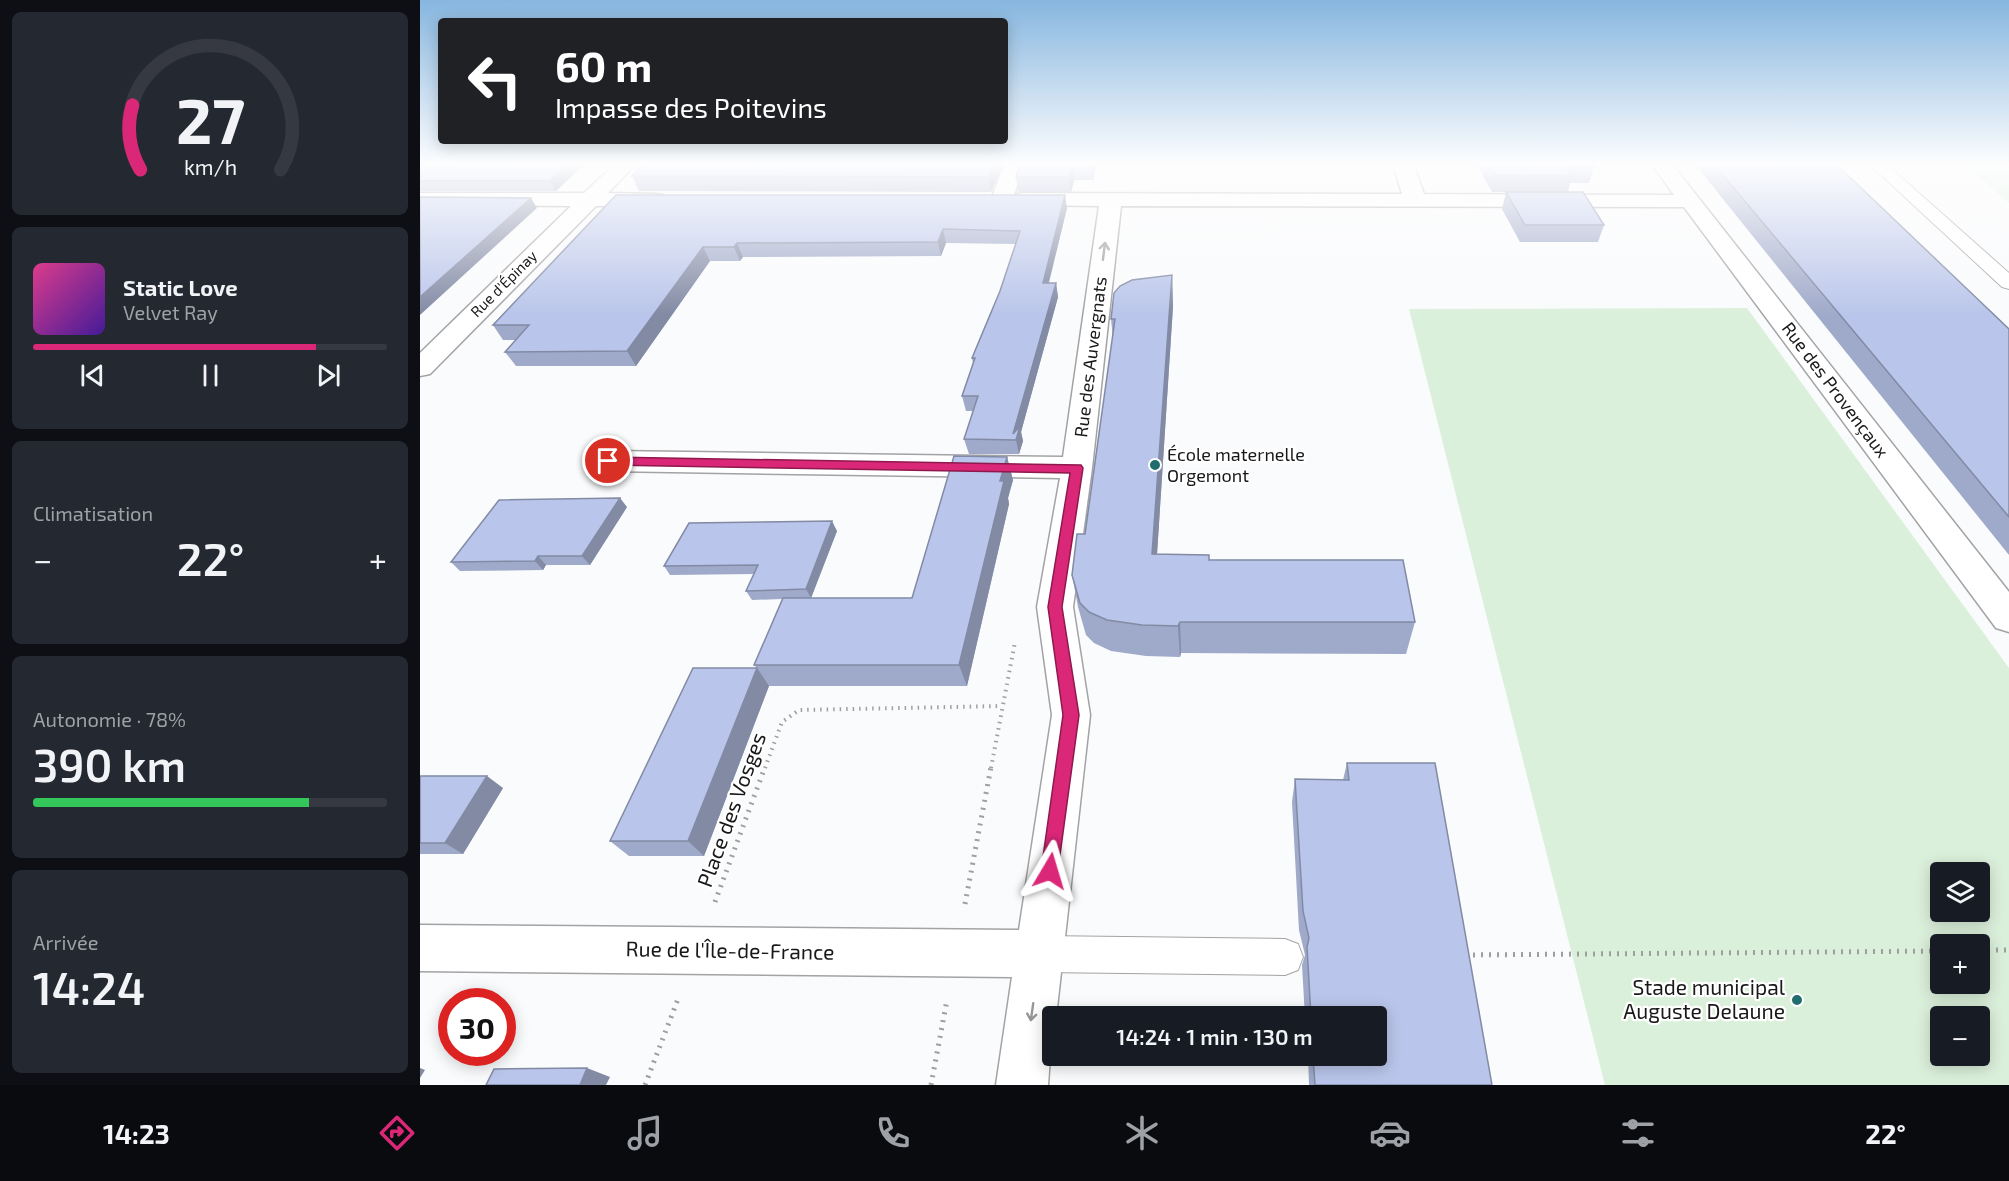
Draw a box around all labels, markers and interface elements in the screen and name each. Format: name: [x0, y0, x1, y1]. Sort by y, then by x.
text: 60 m: [555, 40, 652, 90]
icon: left: [456, 42, 534, 120]
text: 27: [175, 82, 245, 157]
text: Impasse des Poitevins: [555, 91, 827, 123]
text: km/h: [183, 155, 237, 180]
one-way arrow: [1099, 242, 1110, 262]
street label: Rue d'Épinay: [466, 246, 540, 320]
text: Static Love: [123, 274, 238, 300]
street label: Rue des Auvergnats: [1069, 275, 1111, 439]
text: Velvet Ray: [123, 300, 218, 324]
street label: Rue des Provençaux: [1777, 317, 1894, 462]
icon: previous: [76, 359, 109, 392]
icon: pause: [194, 359, 227, 392]
icon: next: [312, 359, 345, 392]
pin: [582, 435, 633, 486]
place label: École maternelle Orgemont: [1167, 443, 1305, 486]
icon: arrive: [591, 444, 624, 477]
marker: École maternelle Orgemont: [1148, 458, 1162, 472]
text: Climatisation: [33, 501, 153, 525]
text: 22°: [177, 531, 244, 585]
text: −: [33, 539, 52, 579]
text: +: [369, 539, 387, 579]
text: Autonomie · 78%: [33, 707, 186, 731]
street label: Place des Vosges: [691, 729, 770, 890]
text: 390 km: [33, 737, 186, 791]
position arrow: [1018, 839, 1082, 903]
map controls: [1930, 862, 1990, 1066]
button: layers: [1930, 862, 1990, 922]
text: Arrivée: [33, 930, 98, 954]
button: +: [1930, 934, 1990, 994]
street label: Rue de l'Île-de-France: [625, 935, 835, 964]
text: 14:24: [33, 960, 145, 1014]
place label: Stade municipal Auguste Delaune: [1623, 974, 1786, 1023]
speed limit sign: 30: [438, 988, 516, 1066]
marker: Stade municipal Auguste Delaune: [1790, 993, 1804, 1007]
one-way arrow: [1026, 1002, 1037, 1021]
button: −: [1930, 1006, 1990, 1066]
text: 14:24 · 1 min · 130 m: [1116, 1023, 1313, 1049]
icon: directions: [376, 1112, 418, 1154]
icon: music: [624, 1112, 666, 1154]
icon: phone: [872, 1112, 914, 1154]
icon: climate: [1121, 1112, 1163, 1154]
icon: car: [1369, 1112, 1411, 1154]
icon: filters: [1617, 1112, 1659, 1154]
text: 14:23: [103, 1117, 170, 1149]
text: 22°: [1865, 1117, 1906, 1149]

